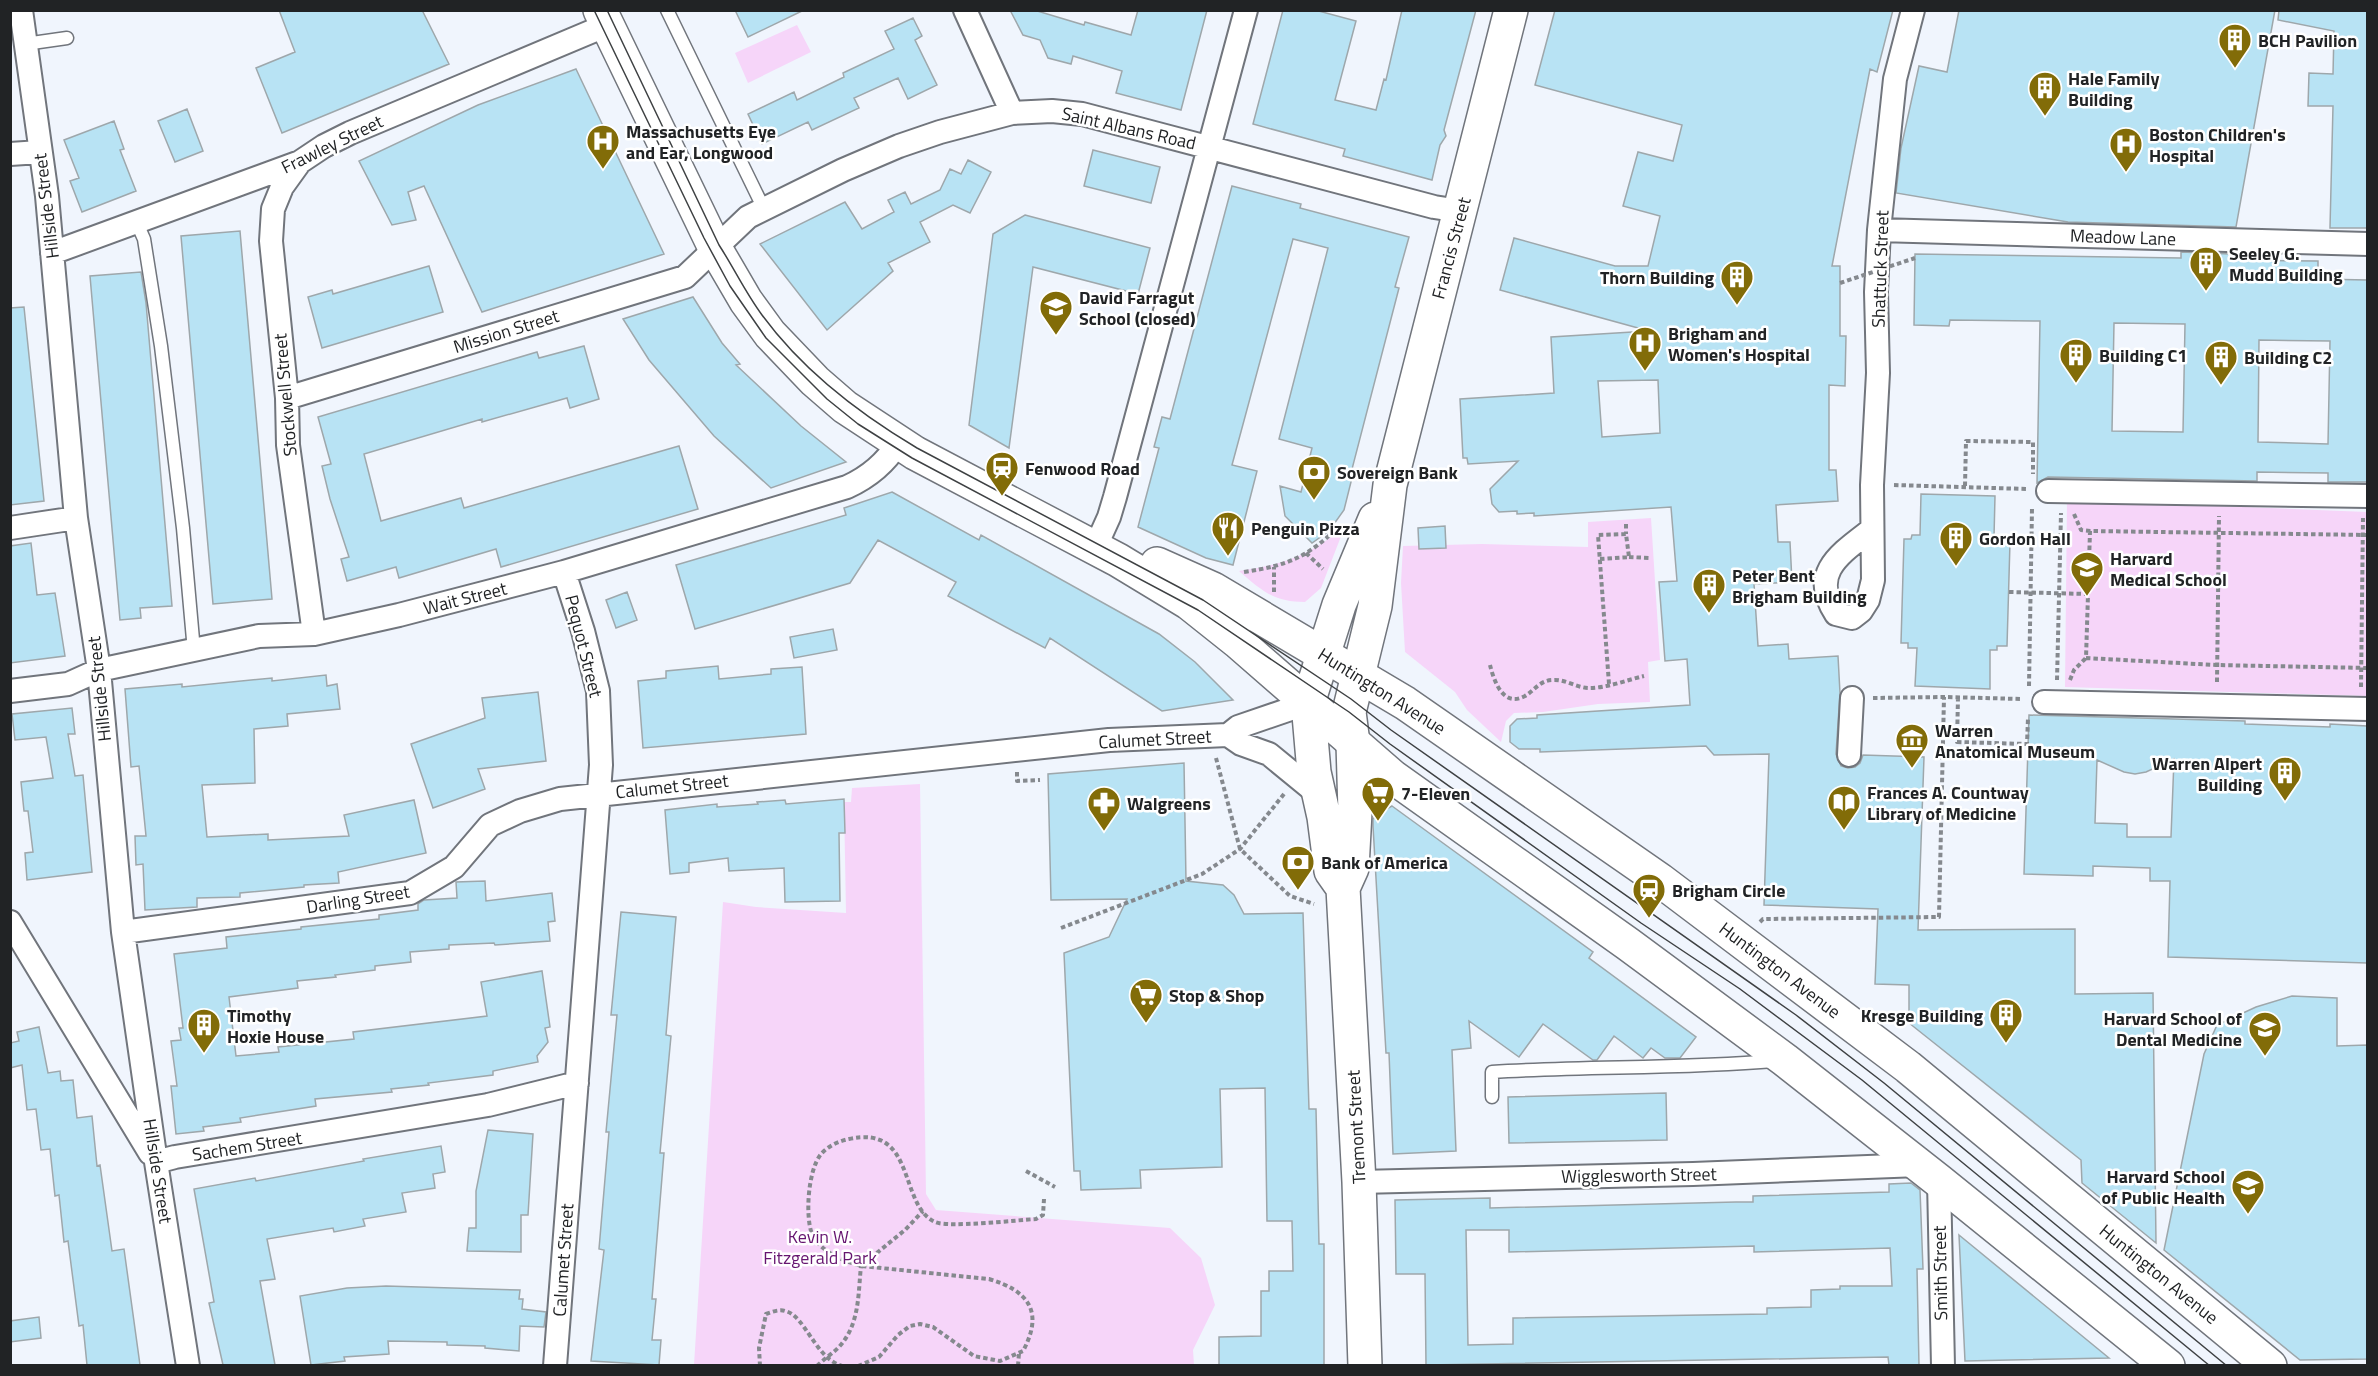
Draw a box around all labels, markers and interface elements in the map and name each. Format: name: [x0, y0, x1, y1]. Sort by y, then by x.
building icon: BCH Pavilion: [2217, 22, 2253, 69]
place label: BCH Pavilion: [2258, 27, 2357, 54]
place label: Hale Family Building: [2068, 65, 2159, 113]
building icon: Hale Family Building: [2027, 70, 2063, 117]
street label: Saint Albans Road: [1059, 99, 1199, 157]
street label: Frawley Street: [277, 107, 388, 180]
place label: Massachusetts Eye and Ear, Longwood: [626, 118, 776, 166]
place label: Boston Children's Hospital: [2149, 121, 2286, 169]
hospital icon: Massachusetts Eye and Ear, Longwood: [585, 123, 621, 170]
hospital icon: Boston Children's Hospital: [2108, 126, 2144, 173]
street label: Hillside Street: [26, 151, 66, 260]
street label: Francis Street: [1424, 193, 1478, 302]
street label: Shattuck Street: [1864, 209, 1896, 328]
street label: Meadow Lane: [2069, 222, 2177, 252]
place label: Seeley G. Mudd Building: [2229, 240, 2343, 288]
building icon: Seeley G. Mudd Building: [2188, 245, 2224, 292]
building icon: Thorn Building: [1719, 259, 1755, 306]
place label: Thorn Building: [1600, 264, 1714, 291]
place label: David Farragut School (closed): [1079, 284, 1196, 332]
school or university icon: David Farragut School (closed): [1038, 289, 1074, 336]
street label: Mission Street: [450, 302, 563, 360]
place label: Brigham and Women's Hospital: [1668, 320, 1810, 368]
hospital icon: Brigham and Women's Hospital: [1627, 325, 1663, 372]
street label: Stockwell Street: [266, 332, 304, 458]
building icon: Building C1: [2058, 337, 2094, 384]
building icon: Building C2: [2203, 339, 2239, 386]
place label: Building C1: [2099, 342, 2187, 369]
place label: Building C2: [2244, 344, 2332, 371]
station icon: Fenwood Road: [984, 450, 1020, 497]
bank icon: Sovereign Bank: [1296, 454, 1332, 501]
place label: Fenwood Road: [1025, 455, 1140, 482]
place label: Sovereign Bank: [1337, 459, 1458, 486]
restaurant icon: Penguin Pizza: [1210, 510, 1246, 557]
place label: Penguin Pizza: [1251, 515, 1360, 542]
building icon: Gordon Hall: [1938, 520, 1974, 567]
place label: Gordon Hall: [1979, 525, 2071, 552]
place label: Harvard Medical School: [2110, 545, 2227, 593]
school or university icon: Harvard Medical School: [2069, 550, 2105, 597]
place label: Peter Bent Brigham Building: [1732, 562, 1867, 610]
building icon: Peter Bent Brigham Building: [1691, 567, 1727, 614]
street label: Wait Street: [420, 574, 510, 621]
street label: Pequot Street: [558, 592, 610, 701]
street label: Hillside Street: [80, 634, 118, 743]
street label: Huntington Avenue: [1313, 641, 1451, 741]
place label: Warren Anatomical Museum: [1935, 717, 2095, 765]
museum icon: Warren Anatomical Museum: [1894, 722, 1930, 769]
street label: Calumet Street: [1098, 723, 1213, 755]
place label: Warren Alpert Building: [2152, 750, 2262, 798]
building icon: Warren Alpert Building: [2267, 755, 2303, 802]
street label: Calumet Street: [614, 767, 730, 805]
supermarket icon: 7-Eleven: [1360, 775, 1396, 822]
place label: Frances A. Countway Library of Medicine: [1867, 779, 2029, 827]
place label: 7-Eleven: [1401, 780, 1470, 807]
library icon: Frances A. Countway Library of Medicine: [1826, 784, 1862, 831]
pharmacy icon: Walgreens: [1086, 785, 1122, 832]
place label: Walgreens: [1127, 790, 1211, 817]
bank icon: Bank of America: [1280, 844, 1316, 891]
place label: Bank of America: [1321, 849, 1448, 876]
station icon: Brigham Circle: [1631, 872, 1667, 919]
street label: Darling Street: [304, 877, 412, 920]
place label: Brigham Circle: [1672, 877, 1785, 904]
street label: Huntington Avenue: [1713, 915, 1847, 1025]
supermarket icon: Stop & Shop: [1128, 977, 1164, 1024]
place label: Stop & Shop: [1169, 982, 1264, 1009]
building icon: Kresge Building: [1988, 997, 2024, 1044]
place label: Timothy Hoxie House: [227, 1002, 324, 1050]
place label: Kresge Building: [1861, 1002, 1983, 1029]
place label: Harvard School of Dental Medicine: [2104, 1005, 2243, 1053]
building icon: Timothy Hoxie House: [186, 1007, 222, 1054]
school or university icon: Harvard School of Dental Medicine: [2247, 1010, 2283, 1057]
street label: Tremont Street: [1340, 1069, 1372, 1185]
street label: Hillside Street: [136, 1117, 180, 1226]
street label: Sachem Street: [190, 1124, 304, 1168]
street label: Wigglesworth Street: [1561, 1160, 1718, 1190]
place label: Harvard School of Public Health: [2101, 1163, 2225, 1211]
school or university icon: Harvard School of Public Health: [2230, 1168, 2266, 1215]
street label: Calumet Street: [546, 1202, 580, 1317]
street label: Huntington Avenue: [2094, 1217, 2224, 1331]
park label: Kevin W. Fitzgerald Park: [763, 1223, 877, 1271]
street label: Smith Street: [1926, 1225, 1954, 1321]

